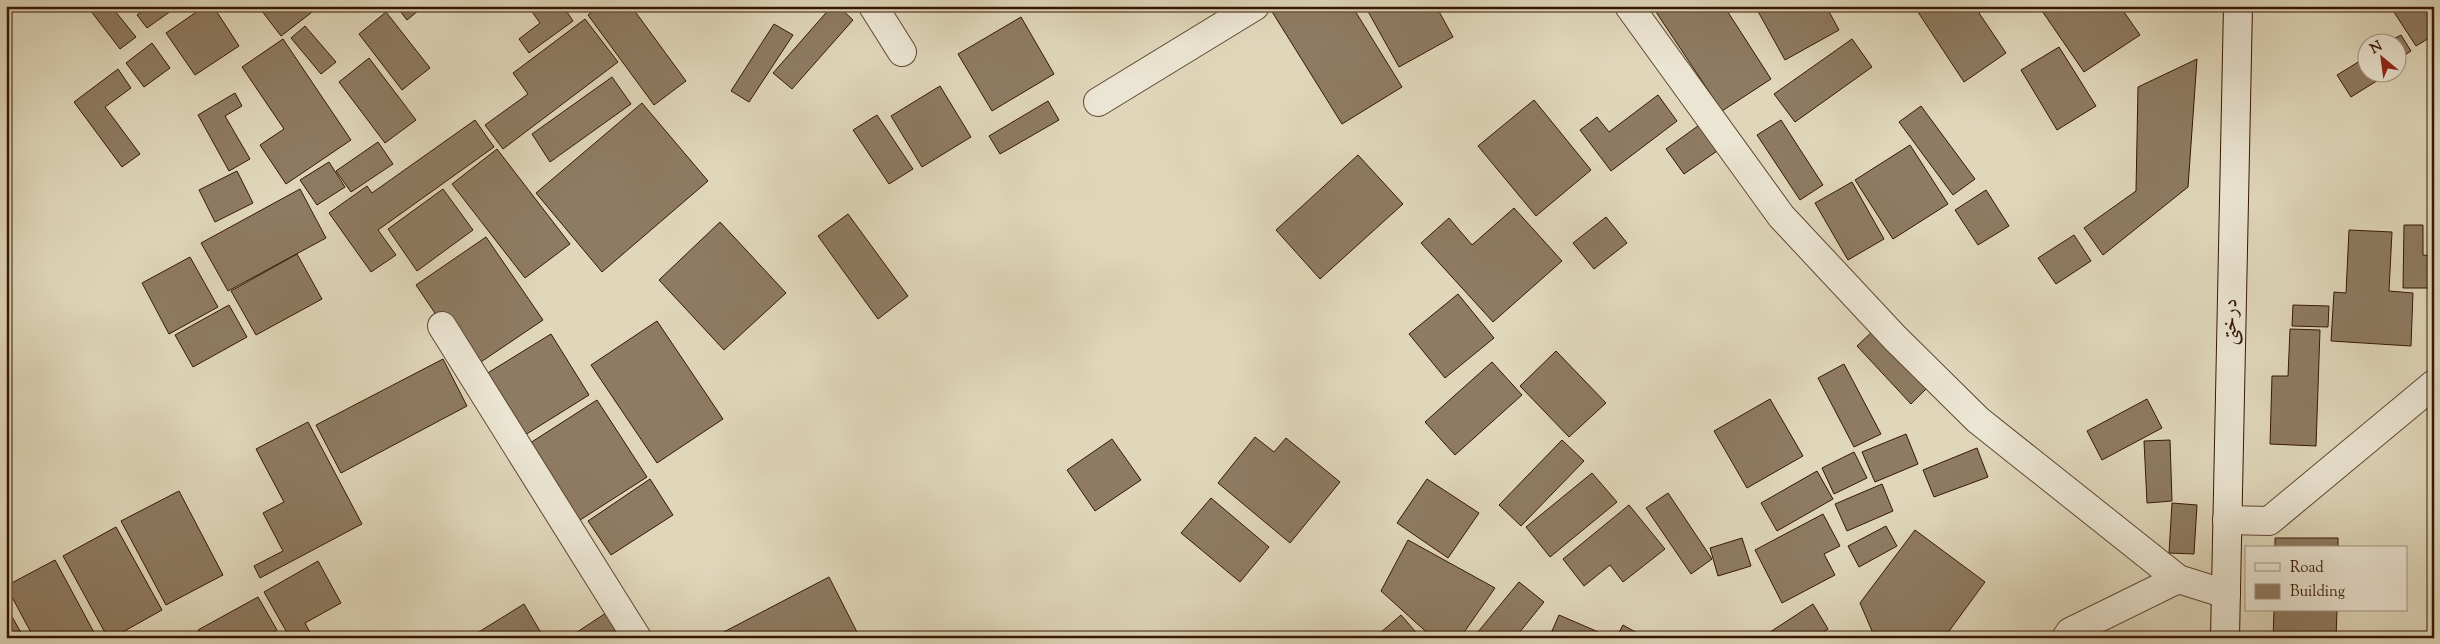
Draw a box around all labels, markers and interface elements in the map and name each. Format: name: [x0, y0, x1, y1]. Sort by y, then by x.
north arrow: [2358, 32, 2408, 82]
text: N: [2367, 37, 2386, 60]
street label: درختی: [2216, 298, 2246, 346]
legend: [2245, 546, 2408, 612]
text: Road: [2290, 558, 2324, 579]
text: Building: [2290, 582, 2345, 603]

